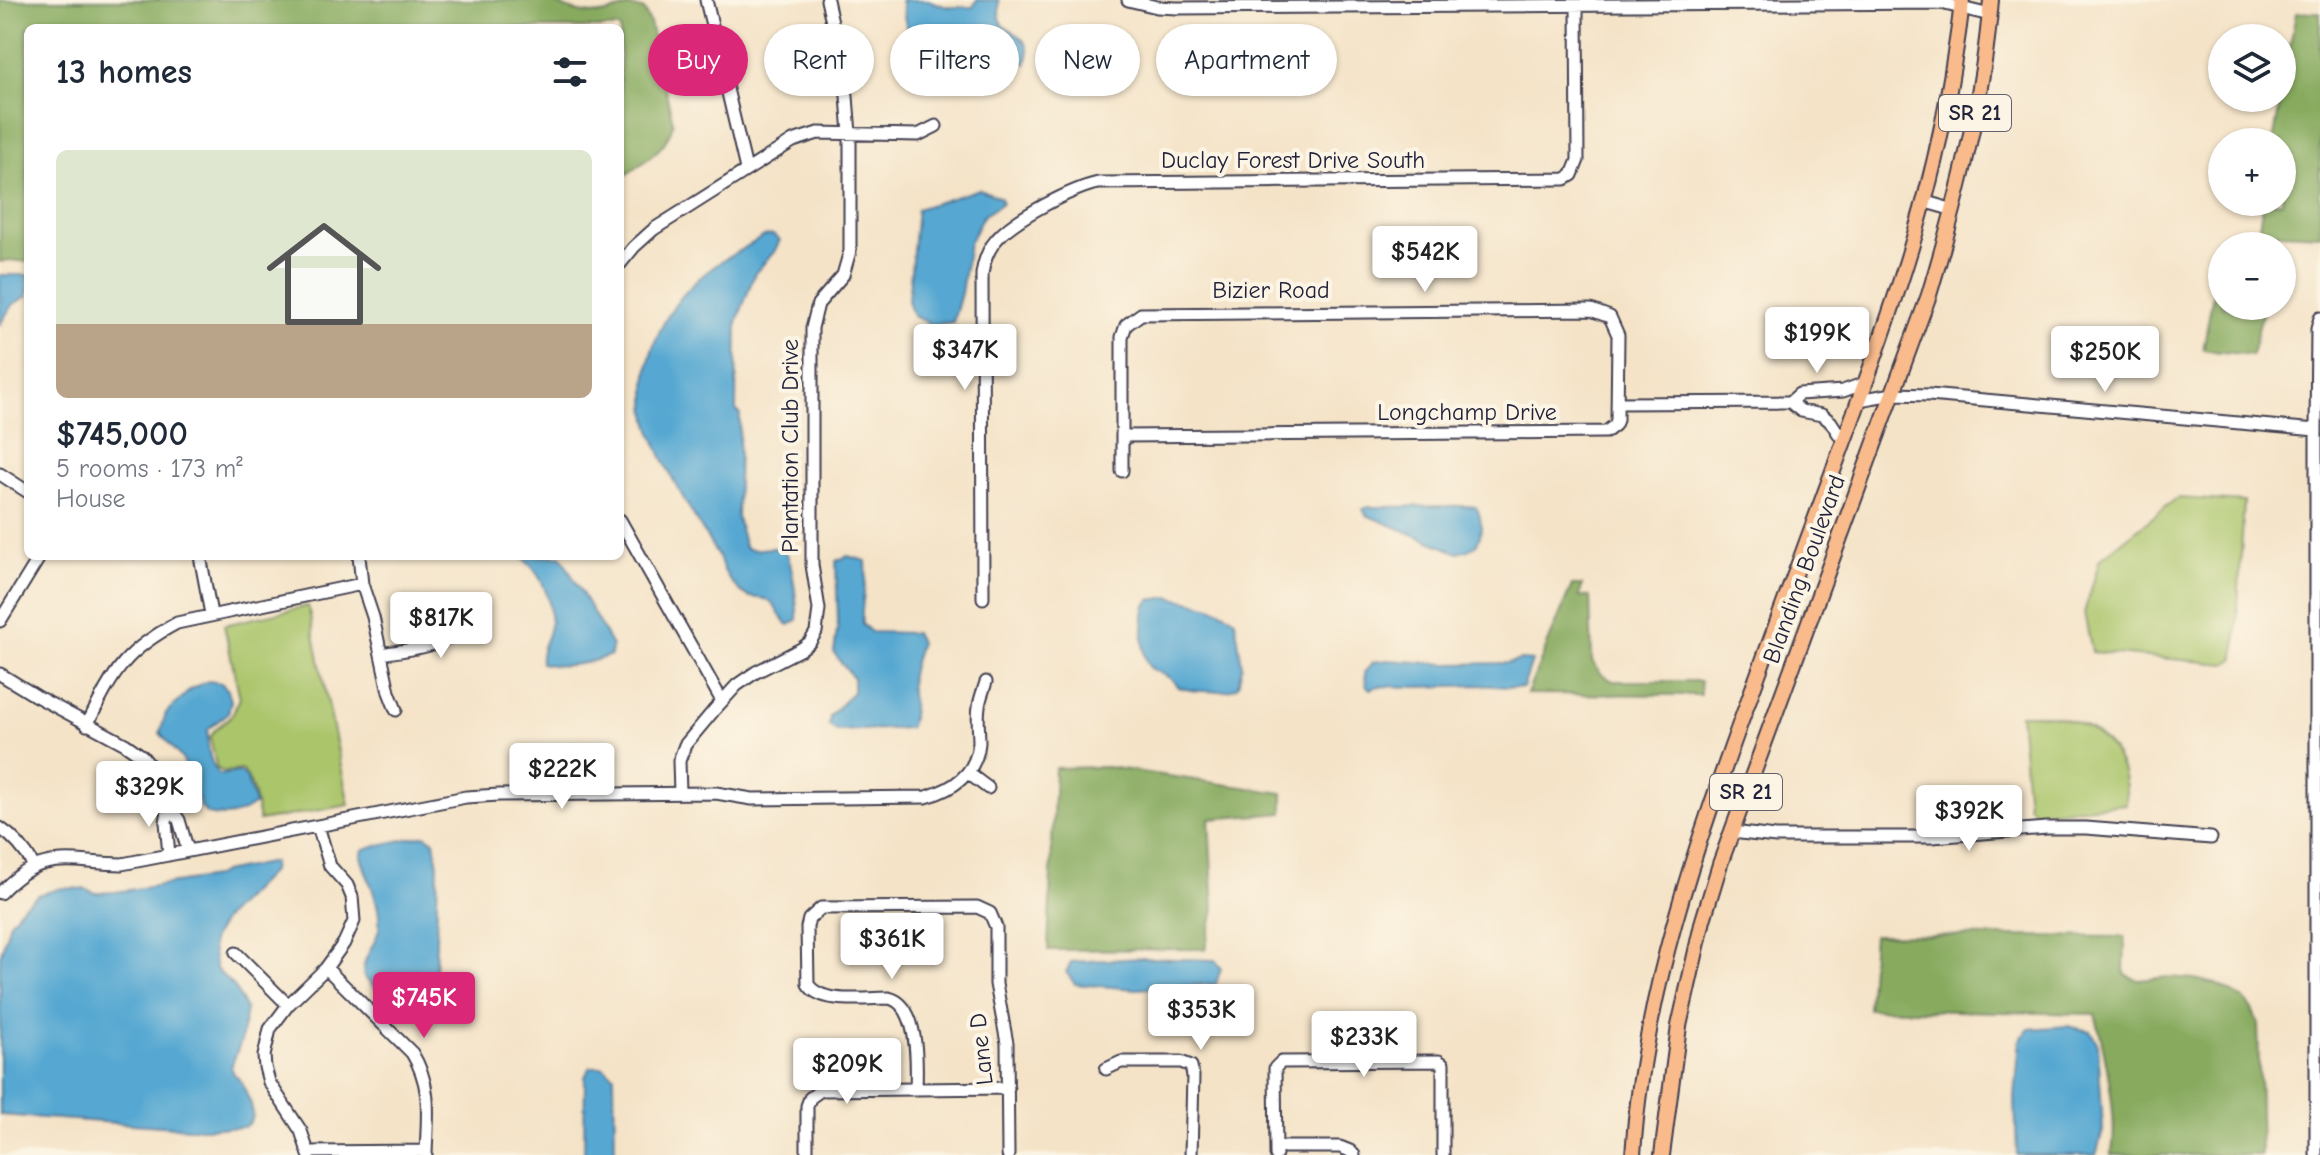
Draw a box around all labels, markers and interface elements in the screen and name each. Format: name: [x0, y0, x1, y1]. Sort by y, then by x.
chip: Buy: [648, 24, 748, 96]
chip: Rent: [764, 24, 874, 96]
chip: Filters: [890, 24, 1019, 96]
chip: New: [1035, 24, 1140, 96]
chip: Apartment: [1156, 24, 1337, 96]
map controls: [2208, 24, 2296, 320]
button: layers: [2208, 24, 2296, 112]
icon: filters: [548, 50, 592, 94]
text: 13 homes: [56, 52, 192, 92]
road number: SR 21: [1939, 95, 2011, 131]
button: +: [2208, 128, 2296, 216]
street label: Duclay Forest Drive South: [1161, 146, 1425, 174]
icon: home: [252, 202, 396, 346]
pin: $542K: [1369, 226, 1481, 294]
button: −: [2208, 232, 2296, 320]
text: $542K: [1390, 237, 1460, 267]
street label: Bizier Road: [1212, 276, 1330, 304]
pin: $199K: [1761, 307, 1873, 375]
text: $199K: [1783, 318, 1851, 348]
pin: $347K: [909, 324, 1021, 392]
pin: $250K: [2049, 326, 2161, 394]
text: $347K: [931, 335, 999, 365]
text: $250K: [2069, 337, 2141, 367]
street label: Plantation Club Drive: [776, 339, 804, 553]
street label: Longchamp Drive: [1377, 398, 1557, 426]
text: $745,000: [56, 414, 188, 454]
text: 5 rooms · 173 m²: [56, 454, 243, 484]
street label: Blanding Boulevard: [1757, 471, 1851, 667]
text: House: [56, 484, 126, 514]
pin: $817K: [385, 592, 497, 660]
text: $817K: [408, 603, 474, 633]
pin: $222K: [506, 743, 618, 811]
text: $222K: [527, 754, 597, 784]
pin: $329K: [93, 761, 205, 829]
text: $329K: [114, 772, 184, 802]
road number: SR 21: [1710, 774, 1782, 810]
pin: $392K: [1913, 785, 2025, 853]
text: $392K: [1934, 796, 2004, 826]
pin: $361K: [836, 913, 948, 981]
text: $361K: [859, 924, 925, 954]
pin: $745K: [368, 972, 480, 1040]
text: $745K: [391, 983, 457, 1013]
pin: $353K: [1145, 984, 1257, 1052]
text: $353K: [1166, 995, 1236, 1025]
pin: $233K: [1308, 1011, 1420, 1079]
street label: Lane D: [963, 1012, 999, 1086]
text: $233K: [1330, 1022, 1398, 1052]
pin: $209K: [791, 1038, 903, 1106]
text: $209K: [811, 1049, 883, 1079]

